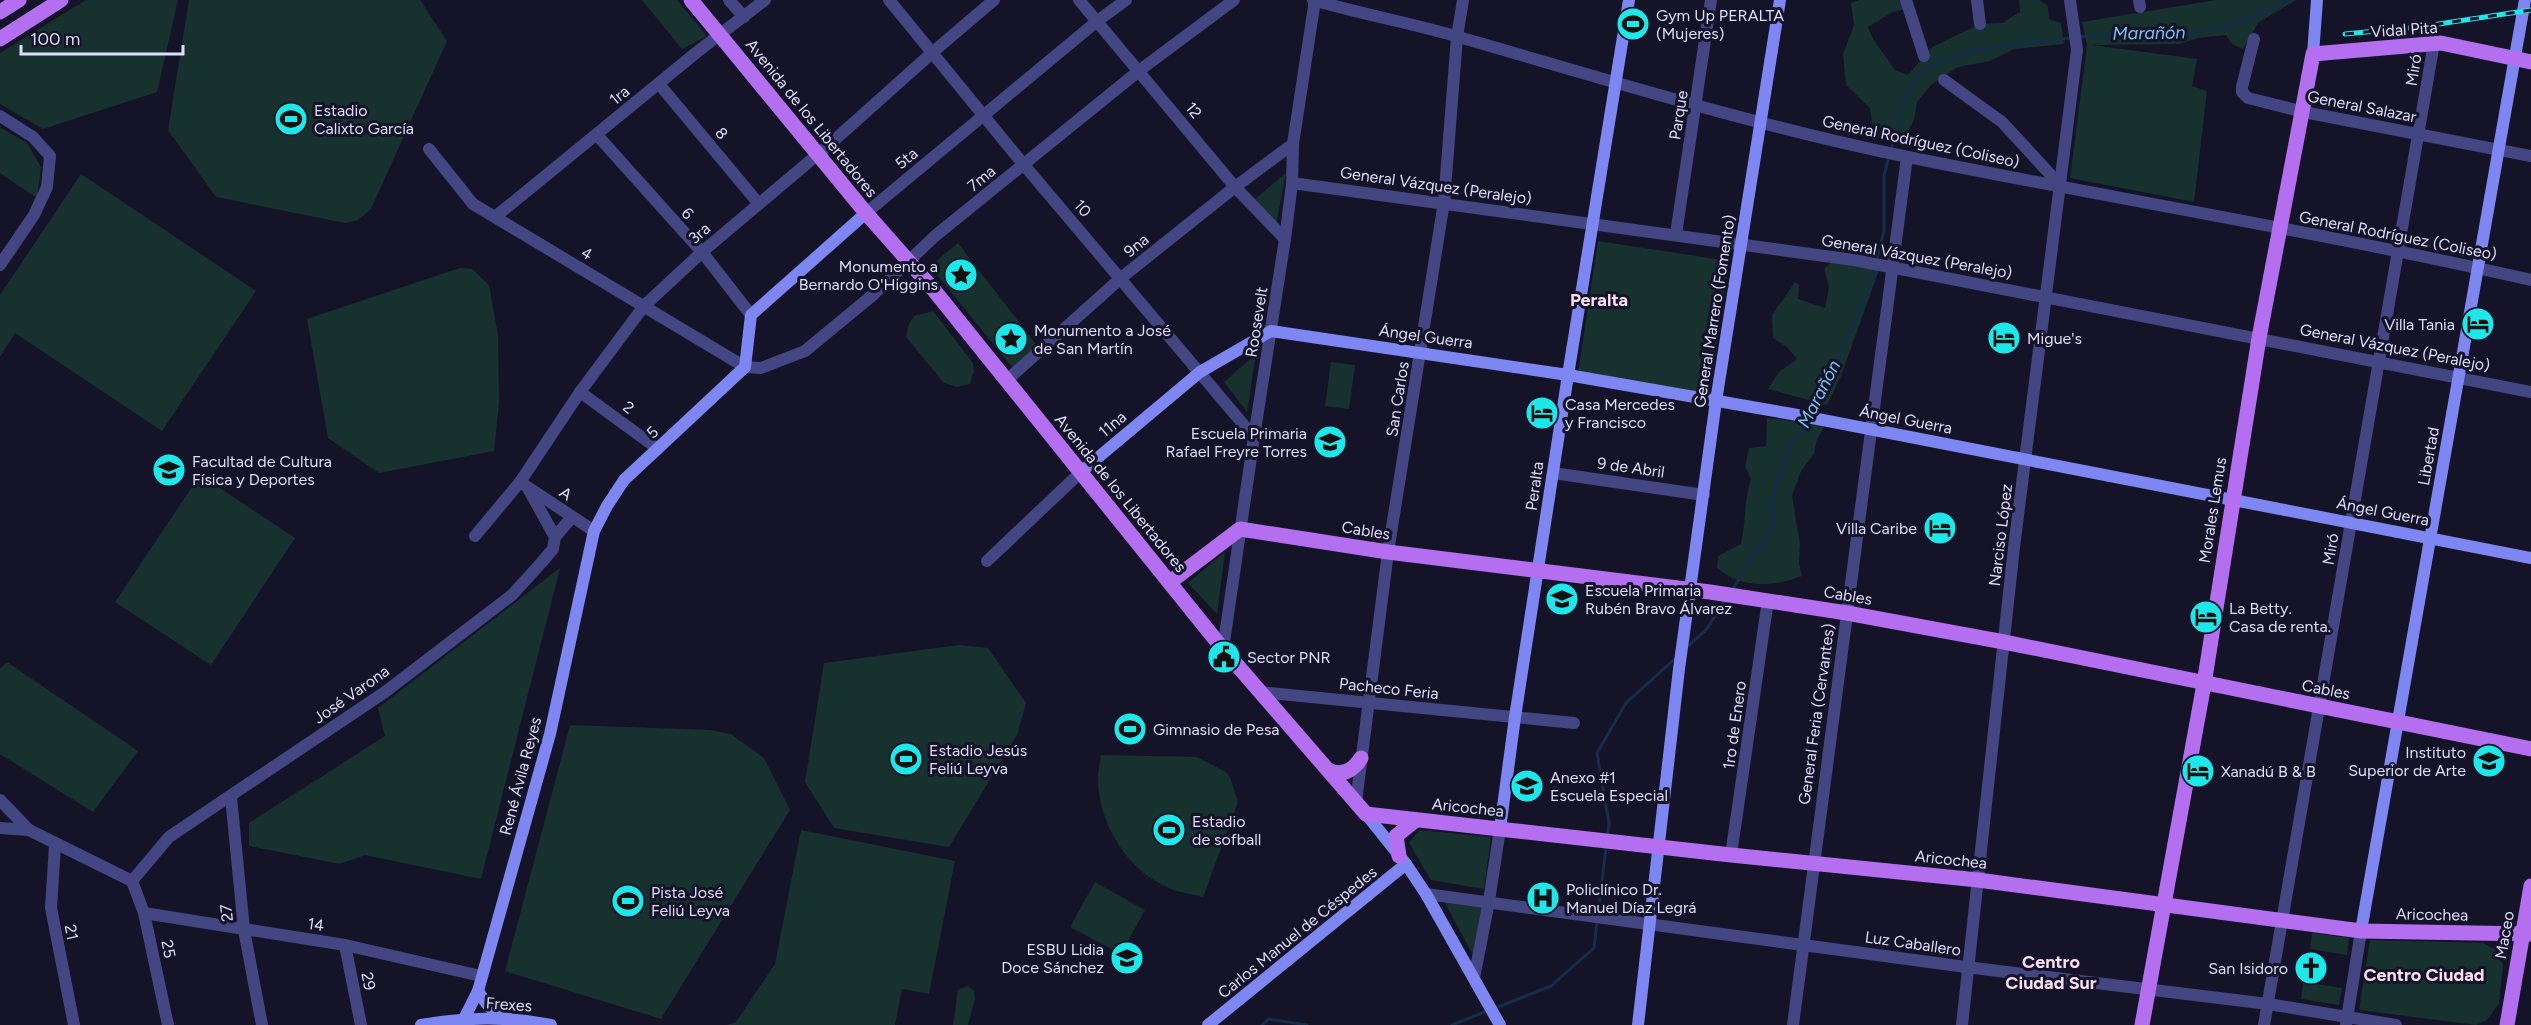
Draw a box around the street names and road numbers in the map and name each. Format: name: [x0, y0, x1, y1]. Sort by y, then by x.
street label: Vidal Pita: [2370, 18, 2438, 41]
street label: Avenida de los Libertadores: [742, 35, 881, 201]
street label: Miró: [2402, 53, 2425, 87]
street label: 1ra: [605, 82, 633, 109]
street label: General Salazar: [2306, 87, 2419, 126]
street label: Parque: [1665, 89, 1692, 141]
street label: 12: [1181, 98, 1206, 122]
street label: General Rodríguez (Coliseo): [1821, 111, 2021, 172]
street label: 8: [711, 123, 732, 143]
street label: 5ta: [891, 144, 921, 173]
street label: 7ma: [964, 161, 999, 195]
street label: General Vázquez (Peralejo): [1339, 163, 1533, 208]
street label: 10: [1070, 196, 1095, 221]
street label: 6: [678, 204, 698, 223]
street label: General Rodríguez (Coliseo): [2297, 207, 2498, 264]
street label: General Marrero (Fomento): [1690, 213, 1739, 409]
street label: 3ra: [685, 219, 714, 248]
street label: 9na: [1120, 230, 1152, 261]
street label: General Vázquez (Peralejo): [1820, 230, 2014, 283]
street label: 4: [578, 243, 596, 264]
street label: Roosevelt: [1242, 286, 1271, 359]
street label: General Vázquez (Peralejo): [2298, 320, 2492, 375]
street label: Ángel Guerra: [1378, 321, 1474, 352]
street label: San Carlos: [1382, 360, 1413, 438]
street label: 2: [620, 397, 638, 418]
street label: Ángel Guerra: [1858, 401, 1954, 438]
street label: 11na: [1095, 407, 1130, 441]
street label: Avenida de los Libertadores: [1051, 410, 1190, 576]
street label: 5: [642, 422, 662, 442]
street label: Libertad: [2414, 425, 2443, 487]
street label: 9 de Abril: [1596, 453, 1666, 482]
street label: Morales Lemus: [2195, 456, 2230, 564]
street label: Peralta: [1522, 460, 1547, 512]
street label: A: [556, 483, 576, 504]
street label: Narciso López: [1985, 483, 2016, 587]
street label: Ángel Guerra: [2335, 493, 2431, 530]
street label: Cables: [1340, 517, 1392, 544]
street label: Miró: [2318, 532, 2343, 566]
street label: Cables: [1822, 582, 1874, 609]
street label: General Feria (Cervantes): [1794, 622, 1839, 806]
street label: José Varona: [310, 661, 393, 727]
street label: Pacheco Feria: [1338, 674, 1440, 703]
street label: Cables: [2300, 676, 2352, 703]
street label: 1ro de Enero: [1719, 680, 1750, 771]
street label: René Ávila Reyes: [496, 715, 545, 837]
street label: Aricochea: [1431, 794, 1505, 821]
street label: Aricochea: [1914, 846, 1988, 873]
street label: Carlos Manuel de Céspedes: [1214, 863, 1380, 1002]
street label: 27: [216, 903, 237, 923]
street label: Aricochea: [2396, 904, 2468, 925]
street label: Maceo: [2491, 910, 2518, 961]
street label: 14: [306, 914, 326, 935]
street label: 21: [61, 923, 82, 942]
street label: Luz Caballero: [1864, 927, 1962, 960]
street label: 25: [157, 938, 180, 960]
street label: 29: [357, 970, 380, 992]
street label: Frexes: [485, 993, 533, 1016]

